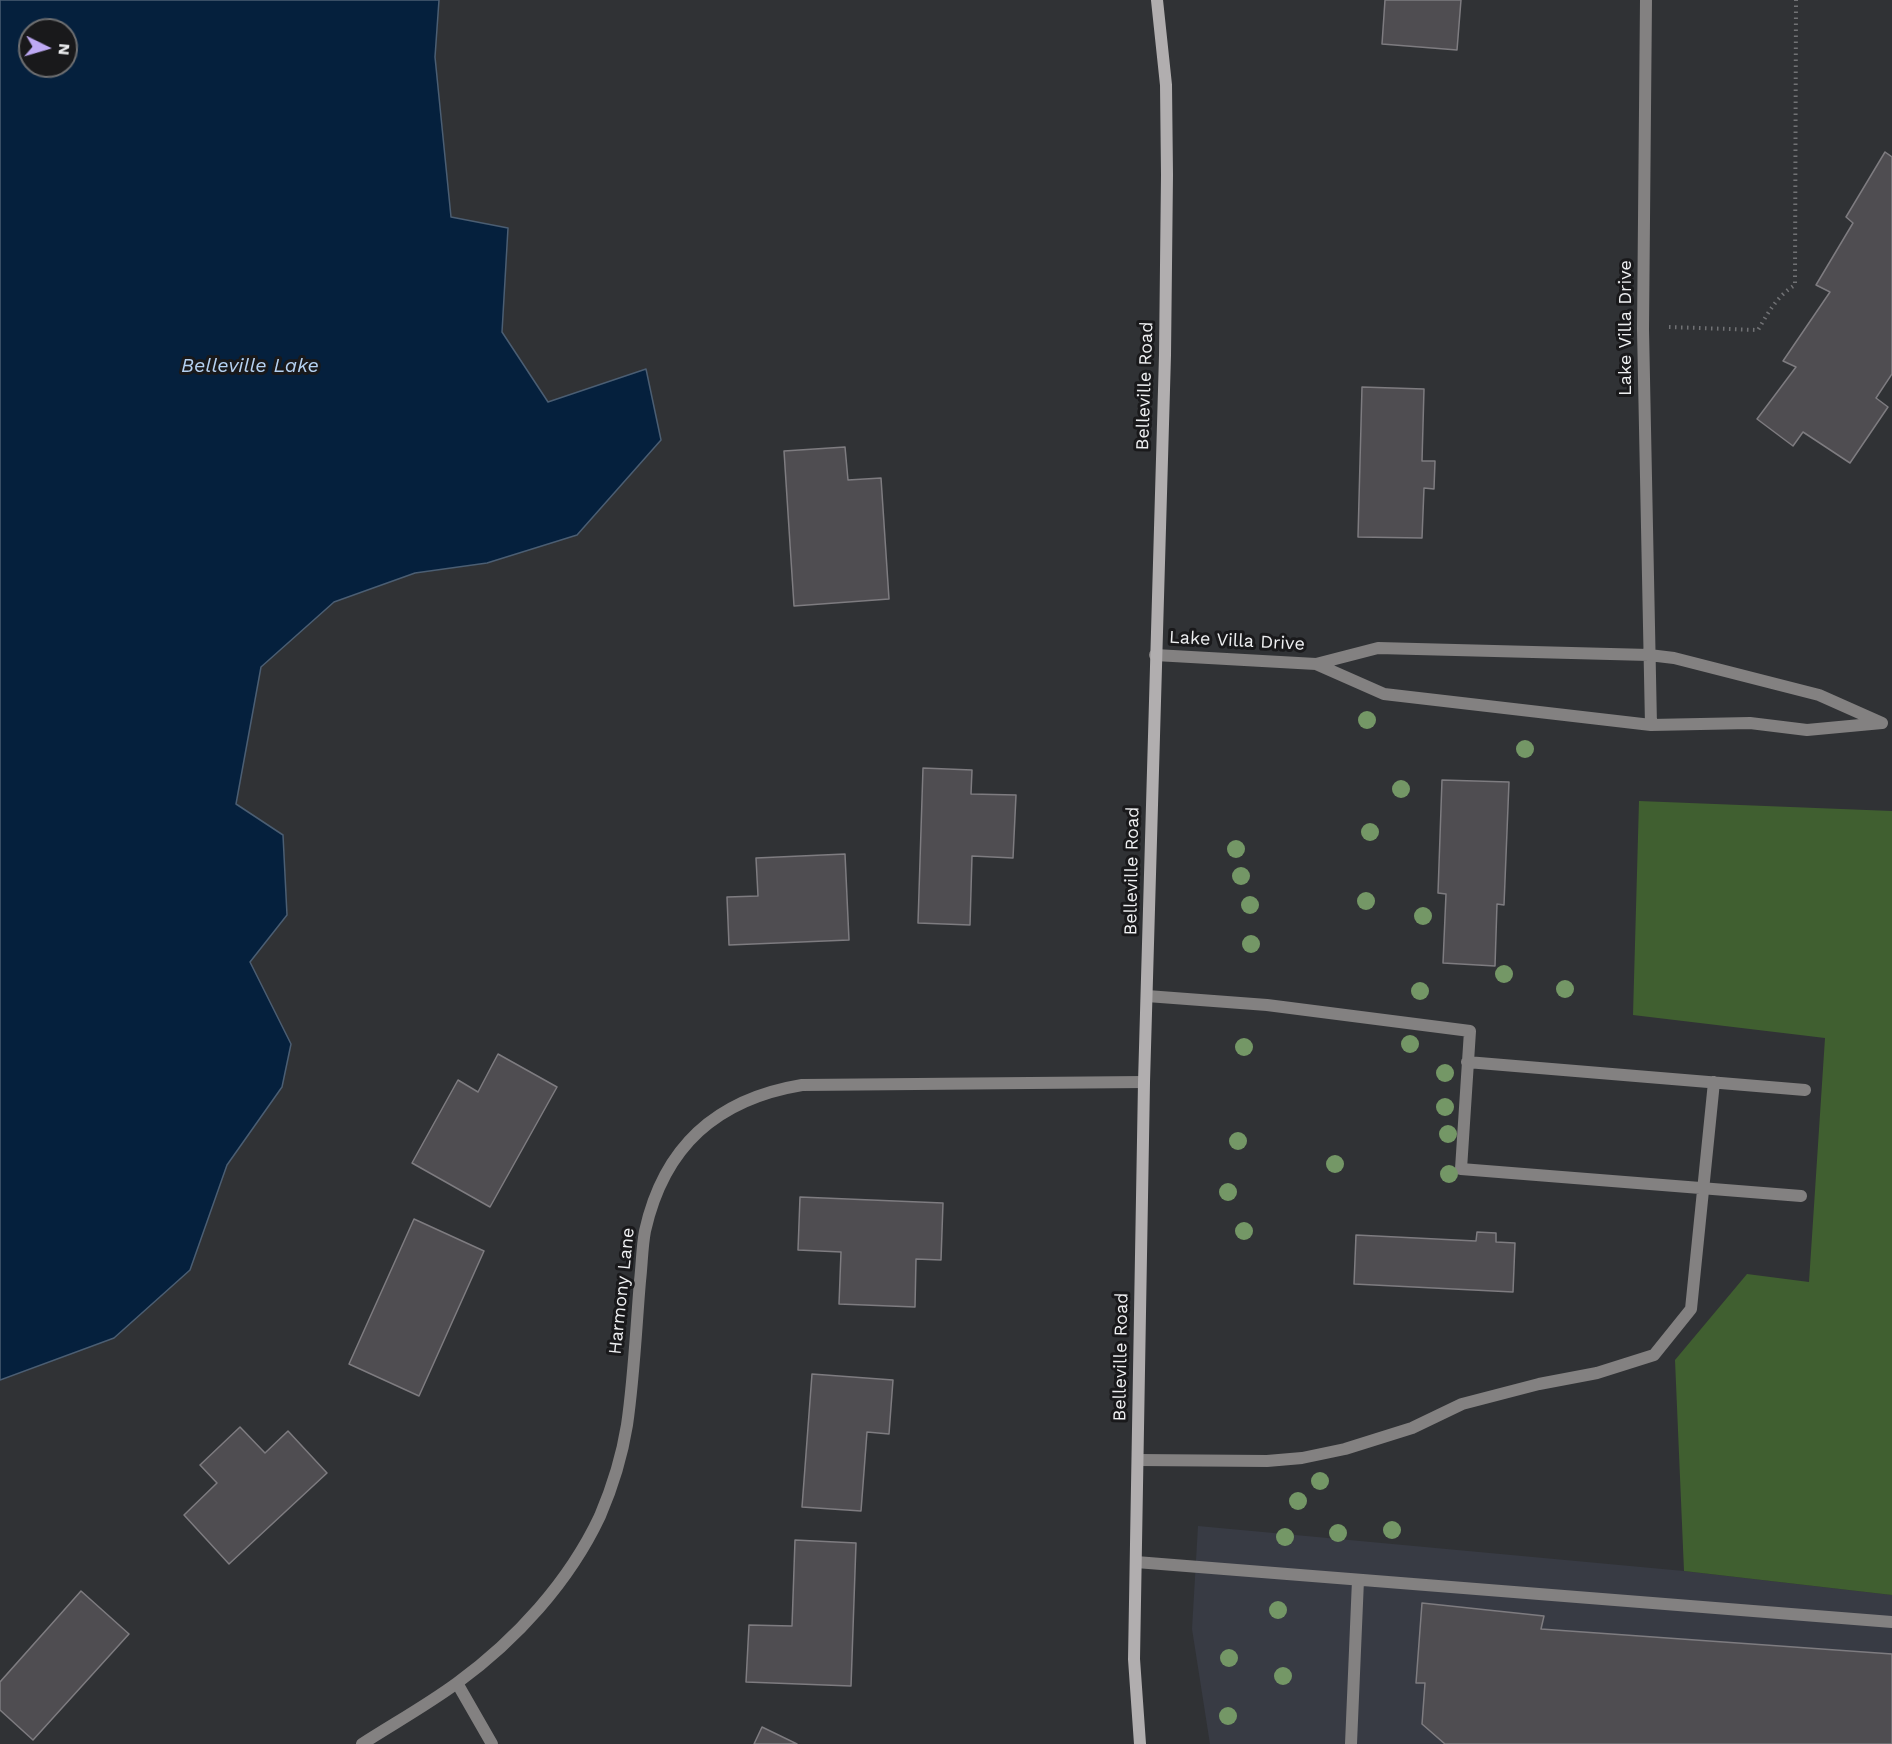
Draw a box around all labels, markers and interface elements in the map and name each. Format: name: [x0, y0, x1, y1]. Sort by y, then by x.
north arrow: [18, 18, 78, 78]
text: N: [54, 43, 74, 56]
street label: Lake Villa Drive: [1615, 260, 1637, 396]
street label: Belleville Road: [1132, 321, 1158, 451]
water label: Belleville Lake: [181, 354, 319, 378]
street label: Lake Villa Drive: [1169, 627, 1305, 655]
street label: Belleville Road: [1120, 806, 1144, 936]
street label: Harmony Lane: [605, 1227, 639, 1355]
street label: Belleville Road: [1109, 1292, 1133, 1422]

